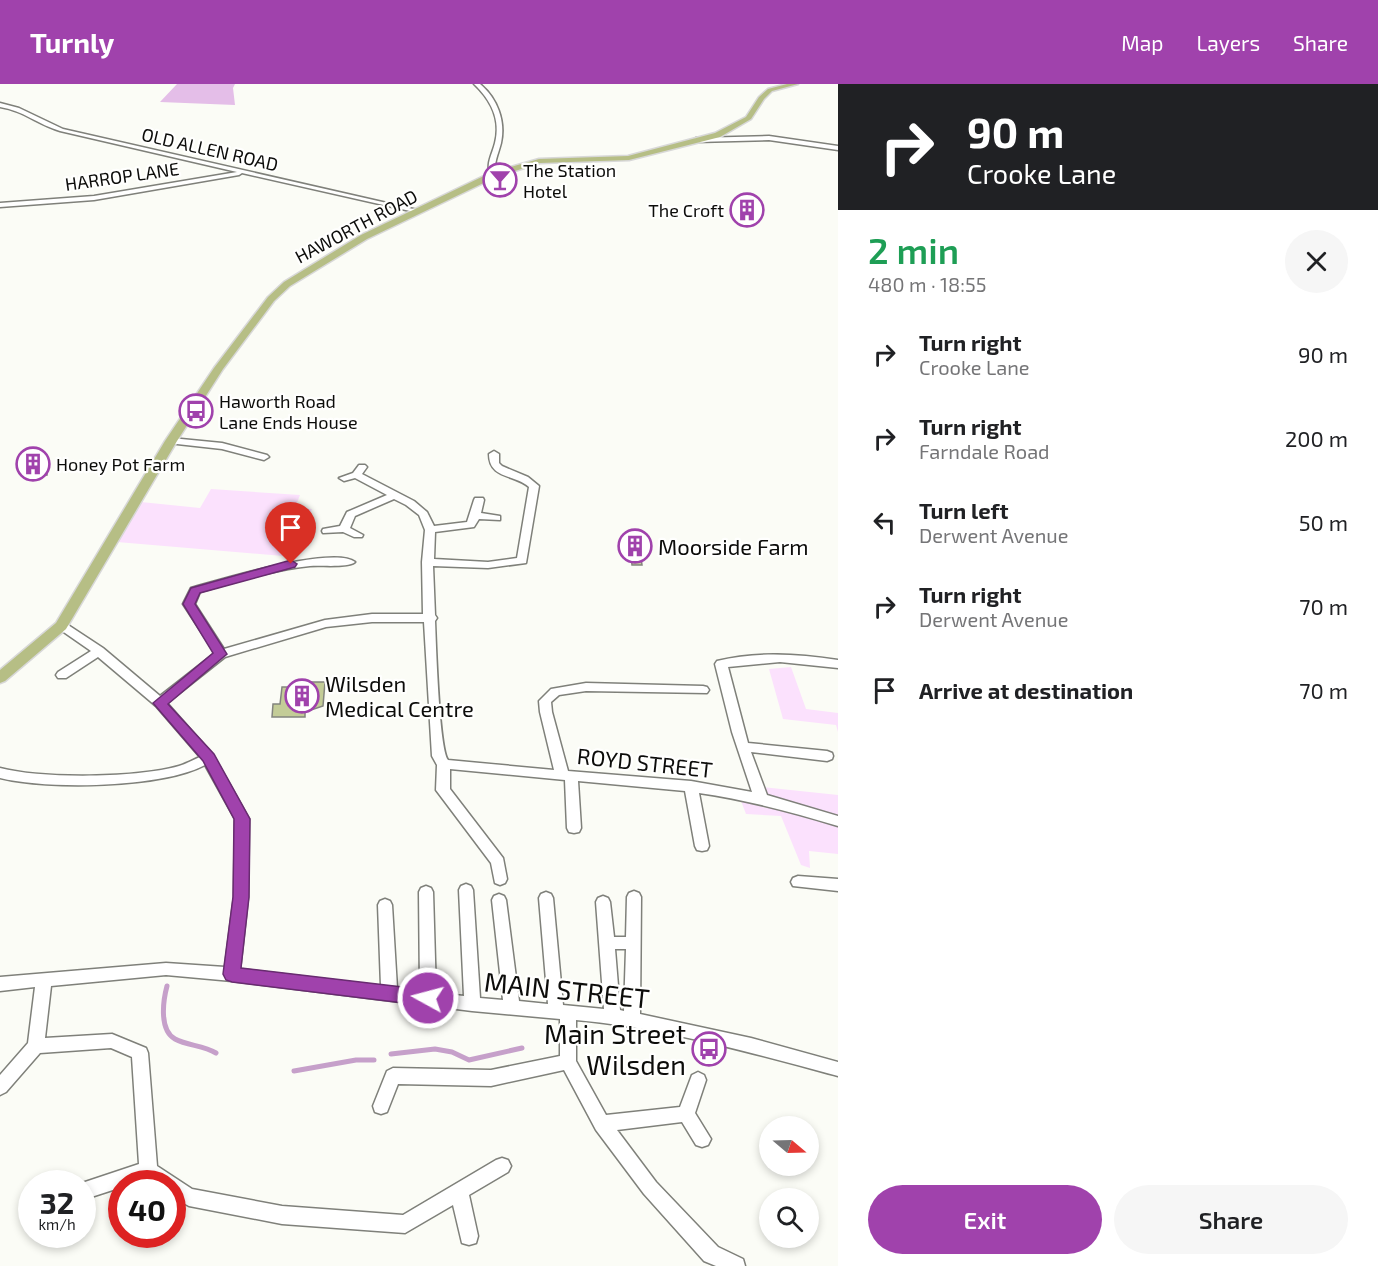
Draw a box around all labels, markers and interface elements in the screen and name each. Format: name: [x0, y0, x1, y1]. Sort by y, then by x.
text: Turnly: [30, 25, 114, 59]
text: Map: [1121, 30, 1163, 55]
text: Layers: [1196, 30, 1260, 55]
text: Share: [1293, 30, 1348, 55]
text: 90 m: [967, 106, 1064, 156]
icon: right: [868, 108, 946, 186]
street label: OLD ALLEN ROAD: [140, 123, 280, 175]
street label: HARROP LANE: [64, 157, 180, 195]
text: Crooke Lane: [967, 157, 1116, 189]
place label: The Station Hotel: [523, 159, 616, 202]
bar icon: The Station Hotel: [482, 162, 518, 198]
street label: HAWORTH ROAD: [291, 184, 421, 268]
building icon: The Croft: [729, 192, 765, 228]
place label: The Croft: [648, 199, 724, 221]
text: 2 min: [868, 228, 959, 271]
button: close: [1285, 230, 1348, 293]
text: 480 m · 18:55: [868, 272, 986, 296]
text: Turn right: [919, 329, 1021, 355]
icon: right: [868, 338, 901, 371]
text: 90 m: [1298, 341, 1348, 367]
text: Crooke Lane: [919, 355, 1030, 379]
place label: Haworth Road Lane Ends House: [219, 390, 358, 433]
bus stop icon: Haworth Road Lane Ends House: [178, 393, 214, 429]
text: Turn right: [919, 413, 1021, 439]
icon: right: [868, 422, 901, 455]
text: 200 m: [1285, 425, 1348, 451]
text: Farndale Road: [919, 439, 1050, 463]
building icon: Honey Pot Farm: [15, 446, 51, 482]
place label: Honey Pot Farm: [56, 453, 185, 475]
text: Turn left: [919, 497, 1008, 523]
pin: [265, 502, 316, 564]
icon: left: [868, 506, 901, 539]
text: 50 m: [1299, 509, 1348, 535]
icon: arrive: [274, 511, 307, 544]
text: Derwent Avenue: [919, 523, 1068, 547]
building icon: Moorside Farm: [617, 528, 653, 564]
place label: Moorside Farm: [658, 533, 809, 559]
text: Turn right: [919, 581, 1021, 607]
icon: right: [868, 590, 901, 623]
text: 70 m: [1299, 593, 1348, 619]
text: Derwent Avenue: [919, 607, 1068, 631]
place label: Wilsden Medical Centre: [325, 670, 474, 721]
icon: arrive: [868, 674, 901, 707]
text: Arrive at destination: [919, 677, 1133, 703]
text: 70 m: [1299, 677, 1348, 703]
building icon: Wilsden Medical Centre: [284, 678, 320, 714]
street label: ROYD STREET: [576, 742, 714, 782]
street label: MAIN STREET: [483, 964, 652, 1014]
position arrow: [396, 966, 460, 1030]
place label: Main Street Wilsden: [544, 1017, 686, 1080]
bus stop icon: Main Street Wilsden: [691, 1031, 727, 1067]
north arrow: [759, 1116, 819, 1176]
map controls: [759, 1116, 819, 1248]
speed limit sign: 40: [108, 1170, 186, 1248]
text: 32: [40, 1184, 74, 1220]
button: Exit: [868, 1185, 1102, 1254]
button: Share: [1114, 1185, 1348, 1254]
button: search: [759, 1188, 819, 1248]
text: km/h: [38, 1215, 76, 1233]

